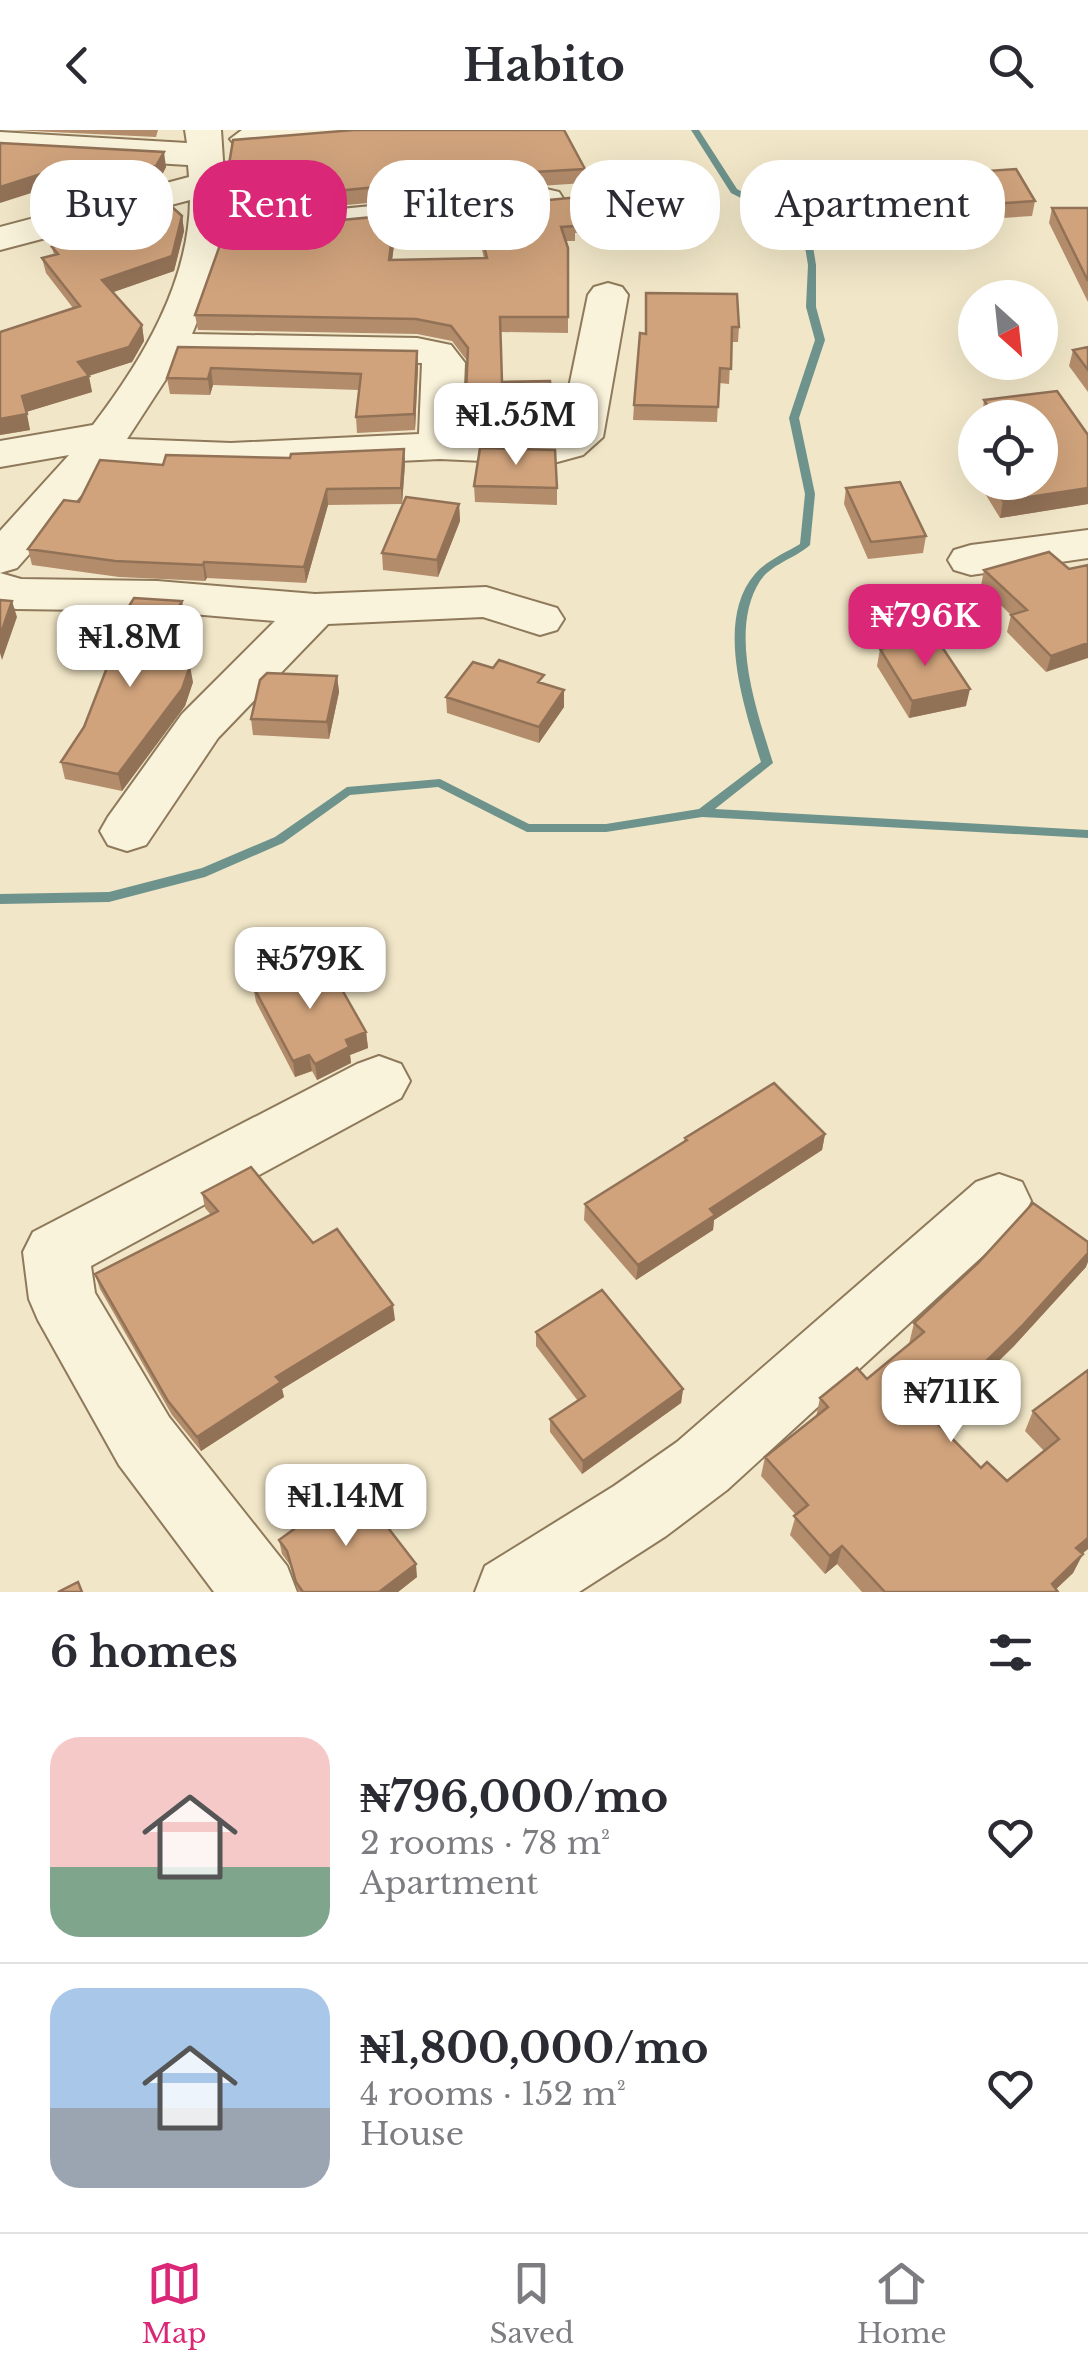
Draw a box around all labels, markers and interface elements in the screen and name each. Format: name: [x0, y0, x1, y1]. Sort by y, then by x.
text: Habito: [463, 37, 625, 93]
icon: back: [50, 38, 105, 93]
icon: search: [983, 38, 1038, 93]
chip: Buy: [30, 160, 173, 250]
chip: Rent: [193, 160, 347, 250]
chip: Filters: [367, 160, 550, 250]
chip: New: [570, 160, 720, 250]
chip: Apartment: [740, 160, 1005, 250]
north arrow: [958, 280, 1058, 380]
map controls: [958, 280, 1058, 500]
pin: ₦1.55M: [435, 383, 597, 468]
text: ₦1.55M: [456, 395, 576, 435]
button: locate: [958, 400, 1058, 500]
pin: ₦796K: [855, 584, 995, 669]
text: ₦796K: [870, 596, 980, 636]
pin: ₦1.8M: [60, 605, 200, 690]
text: ₦1.8M: [79, 617, 181, 657]
pin: ₦579K: [240, 927, 380, 1012]
text: ₦579K: [257, 939, 363, 979]
pin: ₦711K: [881, 1360, 1021, 1445]
text: ₦711K: [904, 1372, 998, 1412]
pin: ₦1.14M: [265, 1464, 427, 1549]
text: ₦1.14M: [287, 1476, 405, 1516]
icon: filters: [983, 1625, 1038, 1680]
text: 6 homes: [50, 1626, 238, 1678]
text: ₦796,000/mo: [360, 1771, 668, 1823]
icon: home: [130, 1777, 250, 1897]
icon: heart: [983, 1810, 1038, 1865]
text: 2 rooms · 78 m²: [360, 1823, 610, 1863]
text: Apartment: [360, 1863, 538, 1903]
text: ₦1,800,000/mo: [360, 2022, 708, 2074]
icon: home: [130, 2028, 250, 2148]
icon: heart: [983, 2061, 1038, 2116]
text: 4 rooms · 152 m²: [360, 2074, 626, 2114]
text: House: [360, 2114, 464, 2154]
tab: Map: [141, 2256, 207, 2351]
tab: Saved: [490, 2256, 574, 2351]
tab: Home: [857, 2256, 946, 2351]

